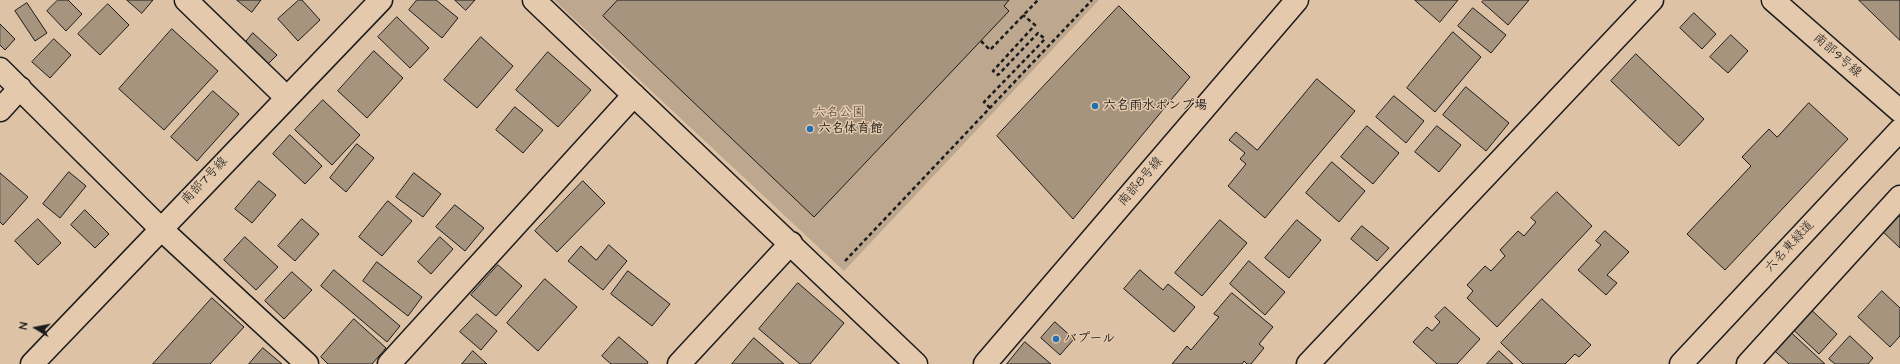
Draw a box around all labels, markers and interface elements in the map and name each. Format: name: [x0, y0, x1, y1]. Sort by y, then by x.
street label: 南部9号線: [1809, 31, 1865, 81]
place label: 六名雨水ポンプ場: [1103, 98, 1207, 114]
marker: 六名雨水ポンプ場: [1090, 101, 1100, 111]
park label: 六名公園: [813, 105, 865, 121]
place label: 六名体育館: [818, 121, 883, 137]
marker: 六名体育館: [805, 124, 815, 134]
street label: 南部7号線: [179, 154, 231, 208]
street label: 南部8号線: [1115, 154, 1167, 210]
street label: 六名東緑道: [1762, 218, 1818, 276]
north arrow: [16, 308, 56, 348]
text: N: [16, 321, 32, 331]
place label: バプール: [1064, 331, 1115, 347]
marker: バプール: [1051, 334, 1061, 344]

